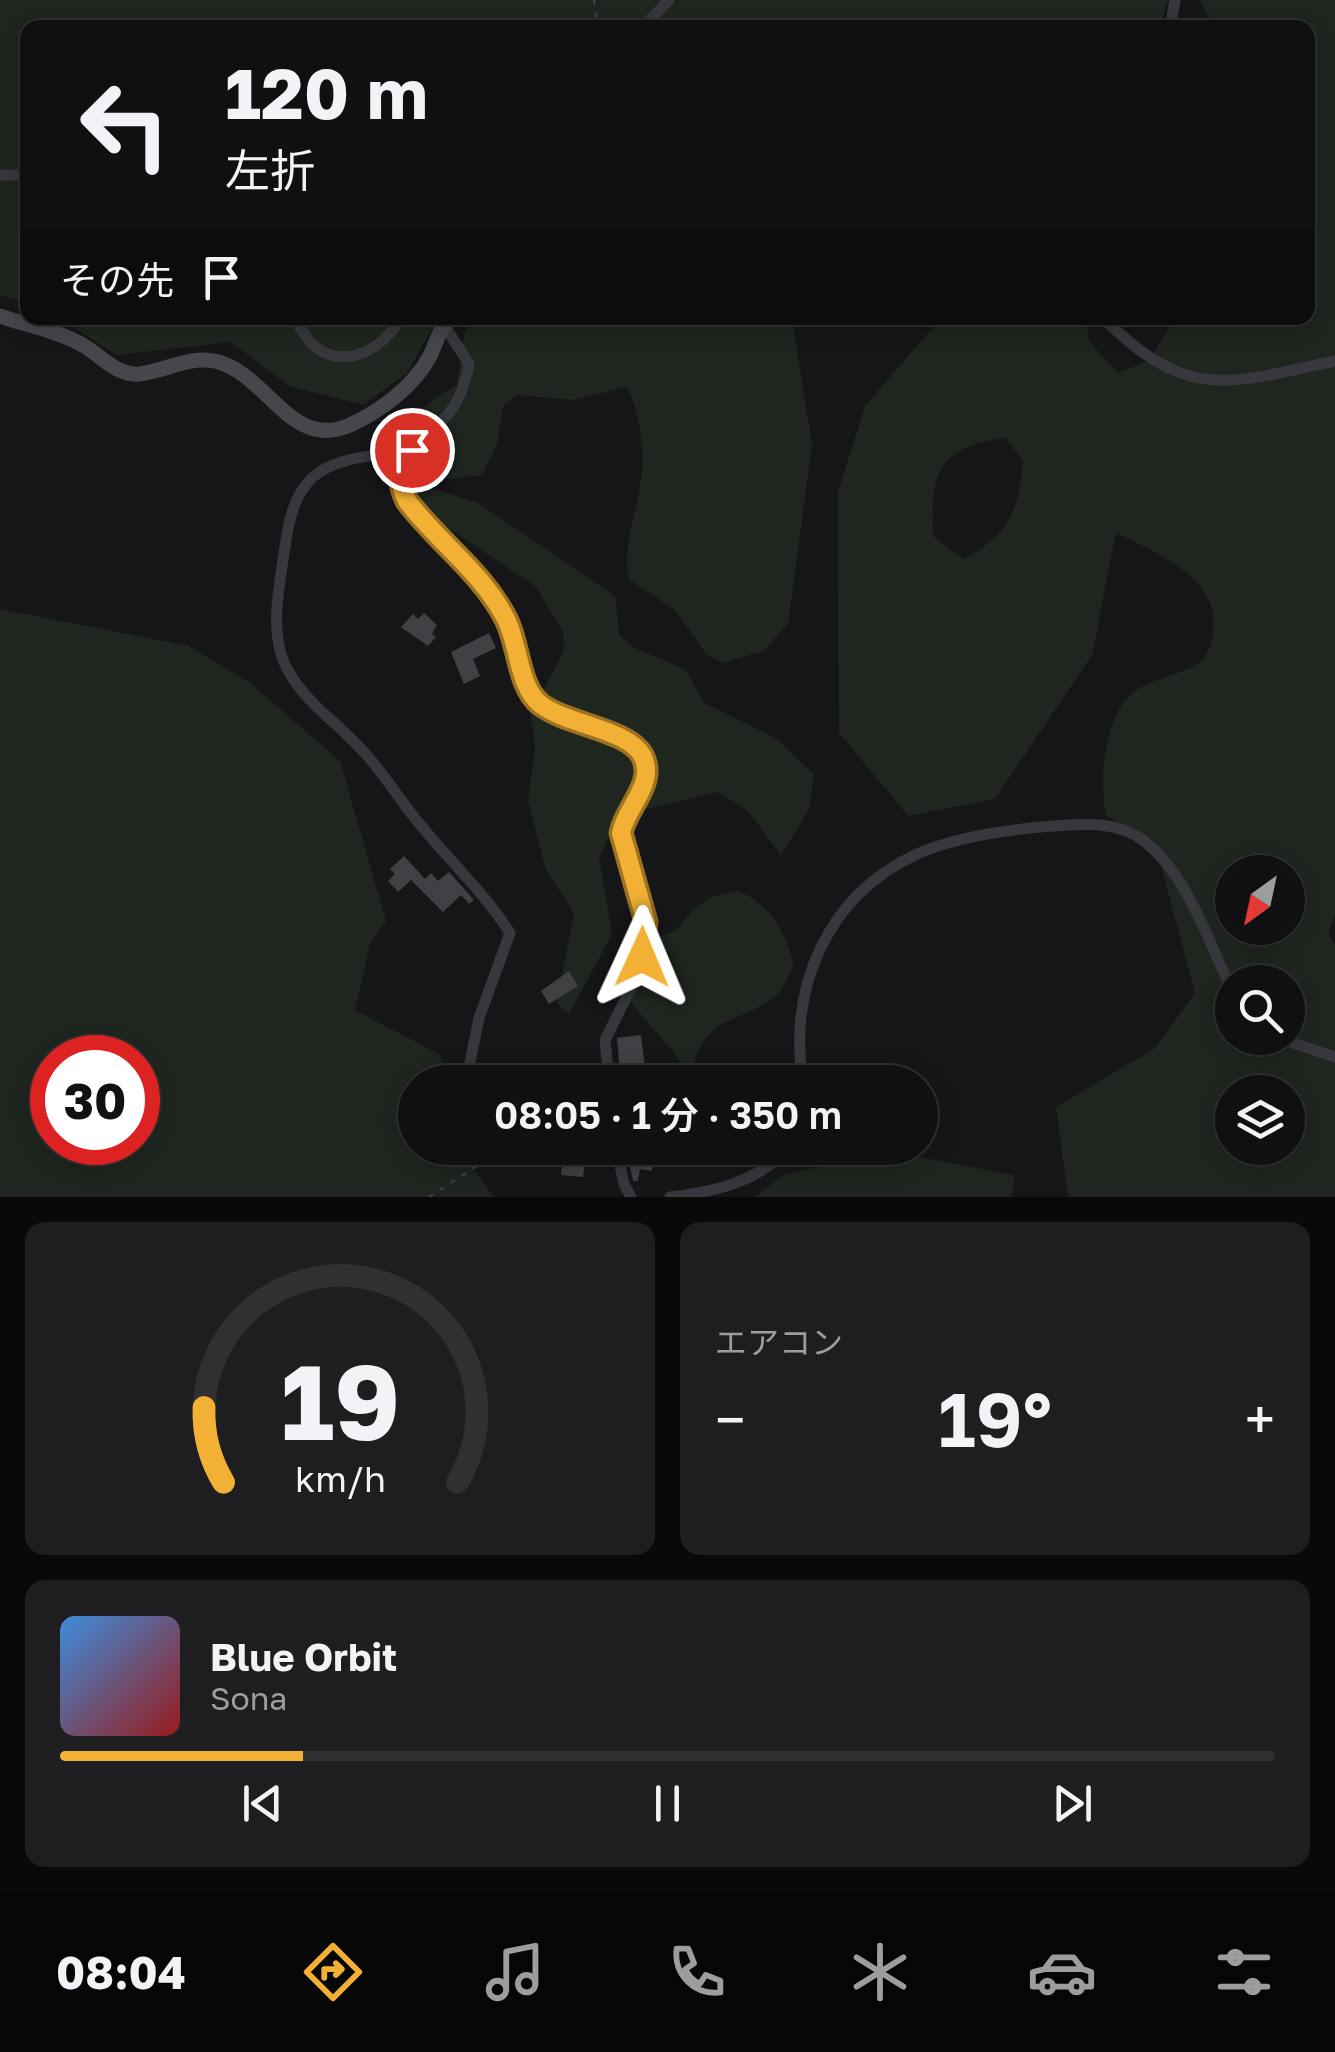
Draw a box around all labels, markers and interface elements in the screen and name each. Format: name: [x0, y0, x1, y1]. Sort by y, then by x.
text: 120 m: [225, 50, 428, 134]
icon: left: [60, 60, 190, 190]
text: 左折: [225, 143, 315, 197]
icon: arrive: [194, 250, 249, 305]
text: その先: [60, 257, 174, 302]
pin: [370, 408, 455, 493]
icon: arrive: [385, 423, 440, 478]
north arrow: [1215, 855, 1305, 945]
map controls: [1215, 855, 1305, 1165]
position arrow: [590, 905, 694, 1009]
button: search: [1215, 965, 1305, 1055]
speed limit sign: 30: [30, 1035, 160, 1165]
button: layers: [1215, 1075, 1305, 1165]
text: 08:05 · 1 分 · 350 m: [494, 1092, 842, 1137]
text: エアコン: [715, 1323, 843, 1361]
text: 19: [280, 1338, 400, 1463]
text: 19°: [938, 1373, 1052, 1464]
text: −: [715, 1386, 745, 1452]
text: +: [1245, 1386, 1275, 1452]
text: km/h: [295, 1457, 385, 1500]
text: Blue Orbit: [210, 1634, 397, 1679]
text: Sona: [210, 1679, 287, 1717]
icon: previous: [235, 1776, 290, 1831]
icon: pause: [640, 1776, 695, 1831]
icon: next: [1045, 1776, 1100, 1831]
icon: directions: [298, 1937, 368, 2007]
icon: music: [480, 1937, 550, 2007]
icon: phone: [662, 1937, 732, 2007]
icon: climate: [845, 1937, 915, 2007]
icon: car: [1027, 1937, 1097, 2007]
icon: filters: [1209, 1937, 1279, 2007]
text: 08:04: [56, 1945, 186, 1999]

